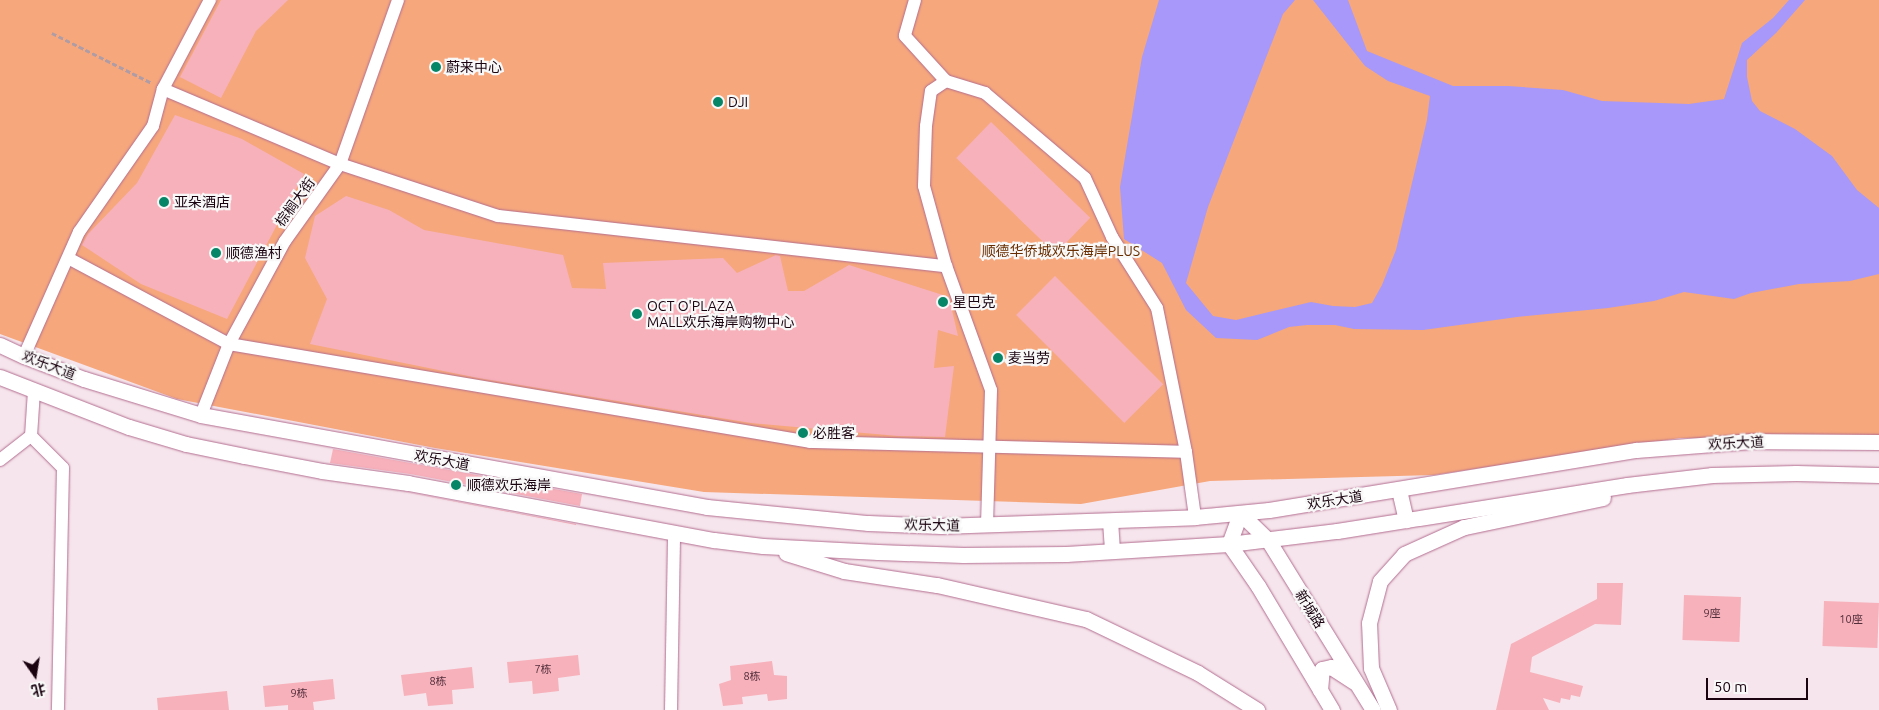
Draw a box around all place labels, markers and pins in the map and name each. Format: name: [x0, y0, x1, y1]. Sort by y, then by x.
place label: 蔚来中心: [446, 59, 502, 75]
marker: 蔚来中心: [430, 61, 442, 73]
place label: DJI: [728, 94, 748, 110]
marker: DJI: [712, 96, 724, 108]
place label: 亚朵酒店: [174, 194, 230, 210]
marker: 亚朵酒店: [158, 196, 170, 208]
place label: 顺德渔村: [226, 245, 282, 261]
marker: 顺德渔村: [210, 247, 222, 259]
place label: 星巴克: [953, 294, 995, 310]
marker: 星巴克: [937, 296, 949, 308]
place label: OCT O'PLAZA MALL欢乐海岸购物中心: [647, 298, 795, 331]
marker: OCT O'PLAZA MALL欢乐海岸购物中心: [631, 308, 643, 320]
place label: 麦当劳: [1008, 350, 1050, 366]
marker: 麦当劳: [992, 352, 1004, 364]
place label: 必胜客: [813, 425, 855, 441]
marker: 必胜客: [797, 427, 809, 439]
place label: 顺德欢乐海岸: [467, 477, 551, 493]
marker: 顺德欢乐海岸: [449, 478, 463, 492]

